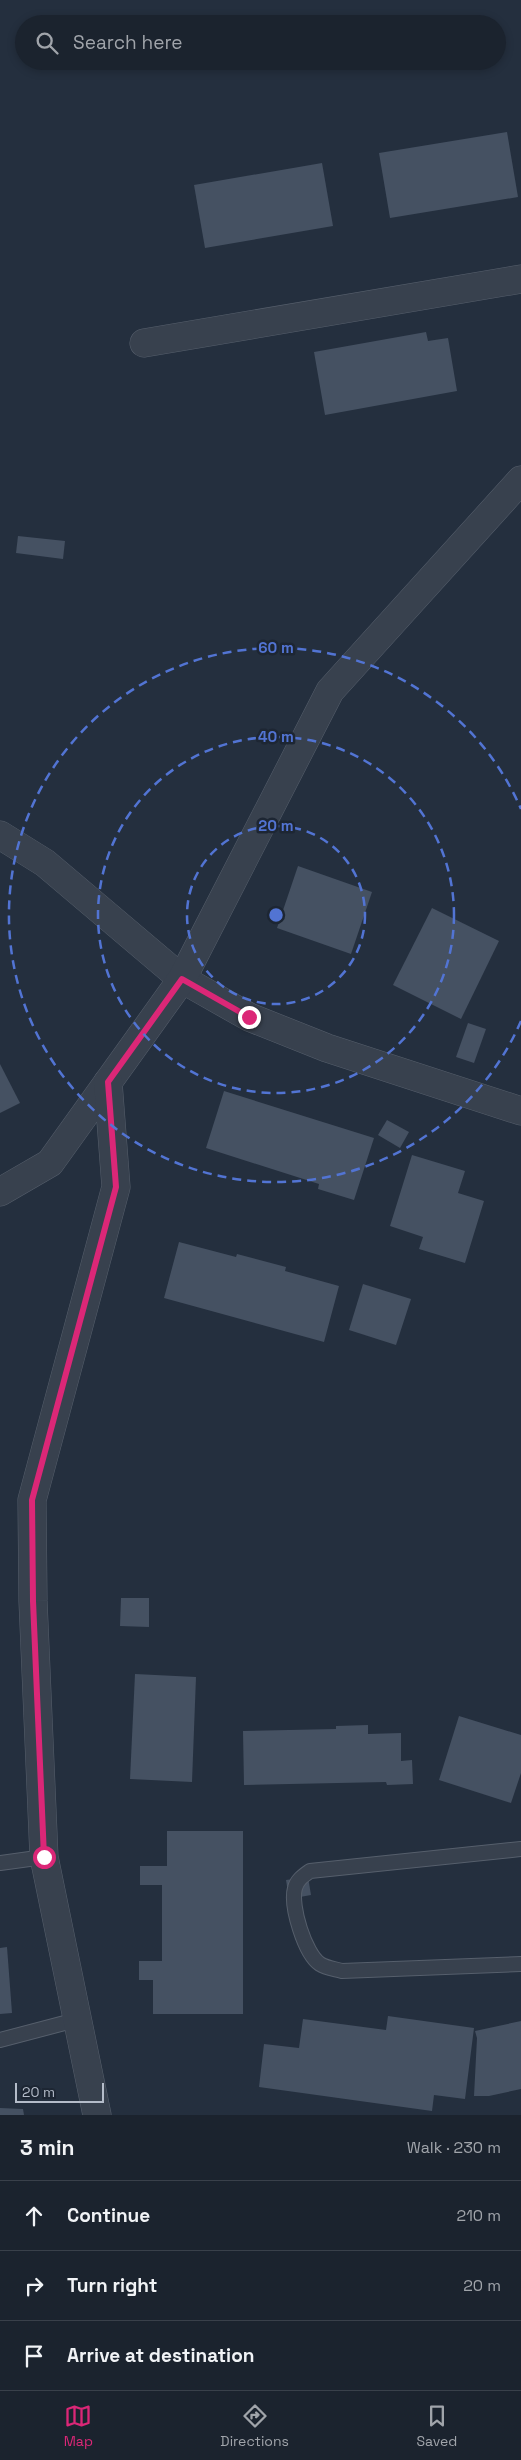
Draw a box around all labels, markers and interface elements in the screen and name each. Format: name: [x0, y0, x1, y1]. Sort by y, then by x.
search box: [15, 15, 506, 70]
icon: search: [33, 29, 61, 57]
text: Search here: [73, 30, 183, 55]
text: 60 m: [258, 638, 294, 657]
text: 40 m: [258, 727, 294, 746]
text: 20 m: [258, 816, 294, 835]
centre of rings: [267, 906, 285, 924]
route end: [238, 1006, 261, 1029]
route start: [33, 1846, 56, 1869]
scale bar: [15, 2080, 104, 2103]
text: 20 m: [22, 2083, 55, 2101]
text: 3 min: [20, 2134, 75, 2161]
text: Walk · 230 m: [407, 2137, 501, 2158]
icon: ahead: [20, 2202, 48, 2230]
text: Continue: [67, 2203, 150, 2228]
text: 210 m: [457, 2205, 501, 2226]
icon: right: [20, 2272, 48, 2300]
text: Turn right: [67, 2273, 157, 2298]
text: 20 m: [463, 2275, 501, 2296]
icon: arrive: [20, 2342, 48, 2370]
text: Arrive at destination: [67, 2343, 255, 2368]
tab: Map: [64, 2402, 93, 2450]
tab: Directions: [220, 2402, 289, 2450]
tab: Saved: [416, 2402, 457, 2450]

